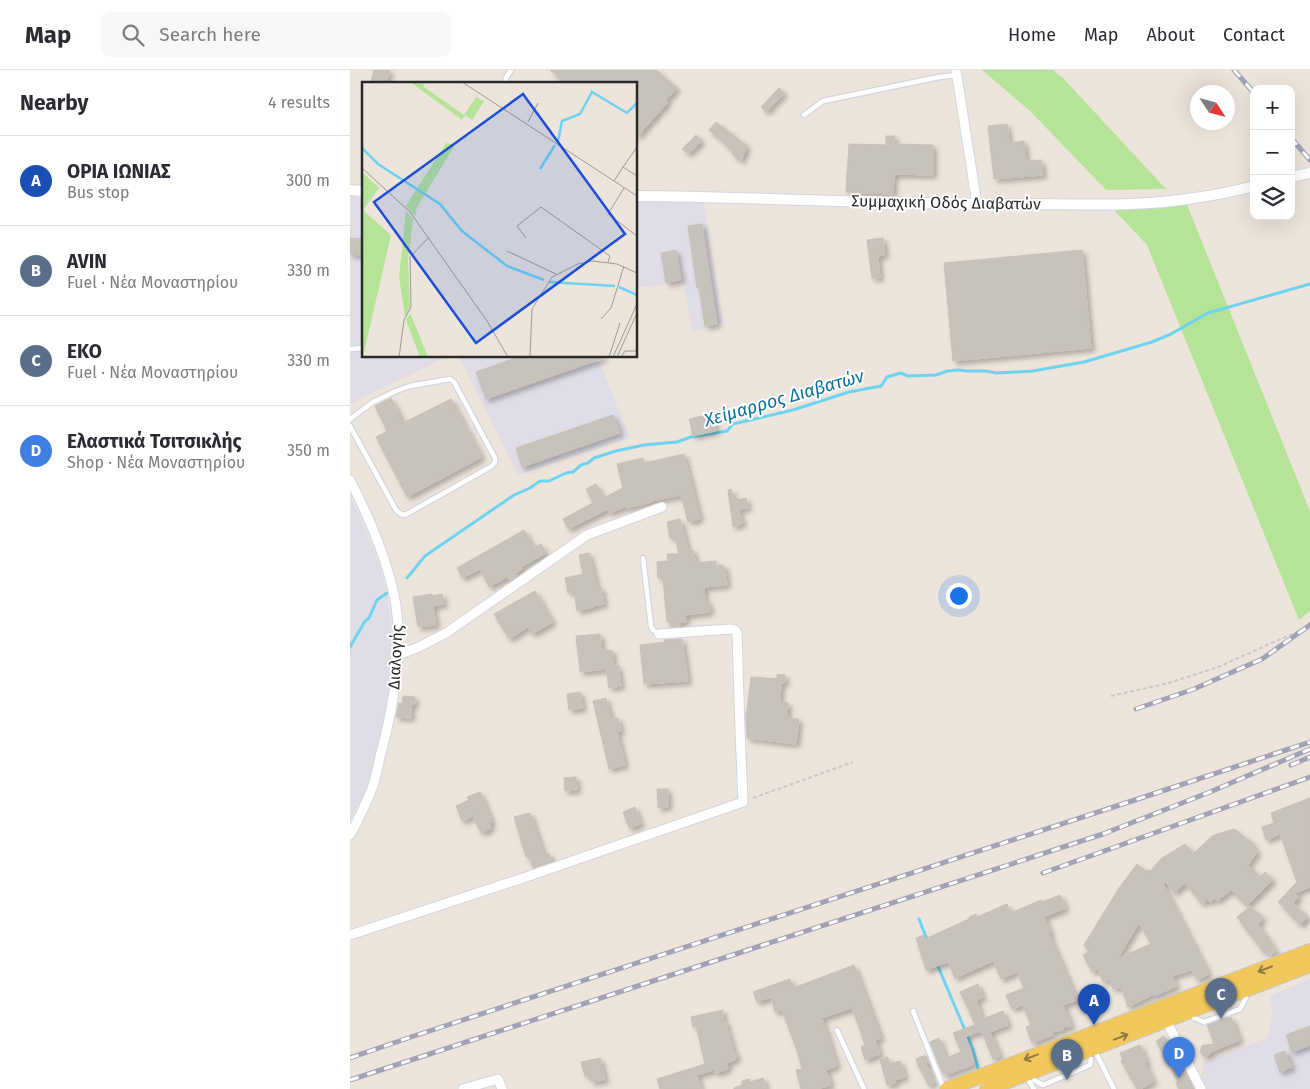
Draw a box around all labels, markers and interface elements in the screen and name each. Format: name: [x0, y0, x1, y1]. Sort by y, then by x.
search box: [101, 12, 451, 57]
text: Map: [25, 21, 71, 49]
icon: search: [119, 21, 147, 49]
text: Search here: [159, 23, 261, 46]
text: Home: [1008, 24, 1056, 46]
text: Map: [1084, 24, 1118, 46]
text: About: [1146, 24, 1195, 46]
text: Contact: [1223, 24, 1285, 46]
inset map: [362, 82, 638, 358]
north arrow: [1190, 85, 1235, 130]
map controls: [1250, 85, 1295, 220]
button: +: [1250, 85, 1295, 130]
text: Nearby: [20, 90, 88, 116]
text: 4 results: [268, 93, 330, 112]
button: −: [1250, 130, 1295, 175]
text: ΟΡΙΑ ΙΩΝΙΑΣ: [67, 160, 170, 183]
text: A: [31, 171, 41, 190]
text: 300 m: [286, 171, 330, 190]
button: layers: [1250, 175, 1295, 220]
text: Bus stop: [67, 183, 130, 202]
street label: Συμμαχική Οδός Διαβατών: [851, 191, 1041, 214]
text: AVIN: [67, 250, 107, 273]
text: B: [31, 261, 41, 280]
text: 330 m: [287, 261, 330, 280]
text: Fuel · Νέα Μοναστηρίου: [67, 273, 238, 292]
text: EKO: [67, 340, 102, 363]
text: C: [31, 351, 41, 370]
text: 330 m: [287, 351, 330, 370]
text: Fuel · Νέα Μοναστηρίου: [67, 363, 238, 382]
water label: Χείμαρρος Διαβατών: [701, 364, 868, 432]
text: Ελαστικά Τσιτσικλής: [67, 430, 242, 453]
text: D: [31, 441, 41, 460]
text: 350 m: [287, 441, 330, 460]
text: Shop · Νέα Μοναστηρίου: [67, 453, 245, 472]
your location: [946, 583, 972, 609]
street label: Διαλογής: [384, 624, 407, 690]
one-way arrow: [1257, 965, 1272, 974]
pin: C: [1205, 978, 1237, 1019]
pin: A: [1078, 984, 1110, 1025]
one-way arrow: [1113, 1032, 1128, 1041]
pin: D: [1163, 1037, 1195, 1078]
pin: B: [1051, 1039, 1083, 1080]
one-way arrow: [1024, 1053, 1039, 1062]

